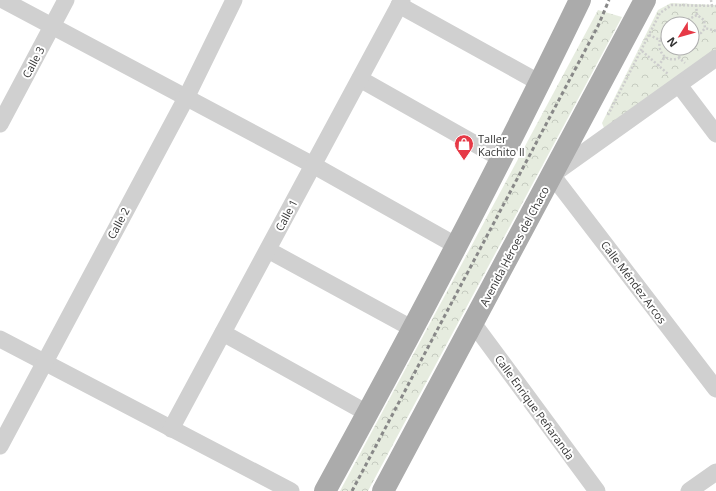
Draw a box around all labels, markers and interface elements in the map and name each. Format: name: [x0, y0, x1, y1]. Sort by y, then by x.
north arrow: [660, 16, 700, 56]
text: N: [663, 34, 680, 50]
street label: Calle 3: [18, 44, 48, 80]
place label: Taller Kachito ll: [478, 131, 525, 159]
shop icon: Taller Kachito ll: [453, 133, 475, 161]
street label: Avenida Héroes del Chaco: [476, 183, 552, 309]
street label: Calle 1: [271, 197, 301, 233]
street label: Calle 2: [103, 205, 133, 241]
street label: Calle Méndez Arcos: [598, 238, 670, 326]
street label: Calle Enrique Peñaranda: [492, 352, 578, 462]

